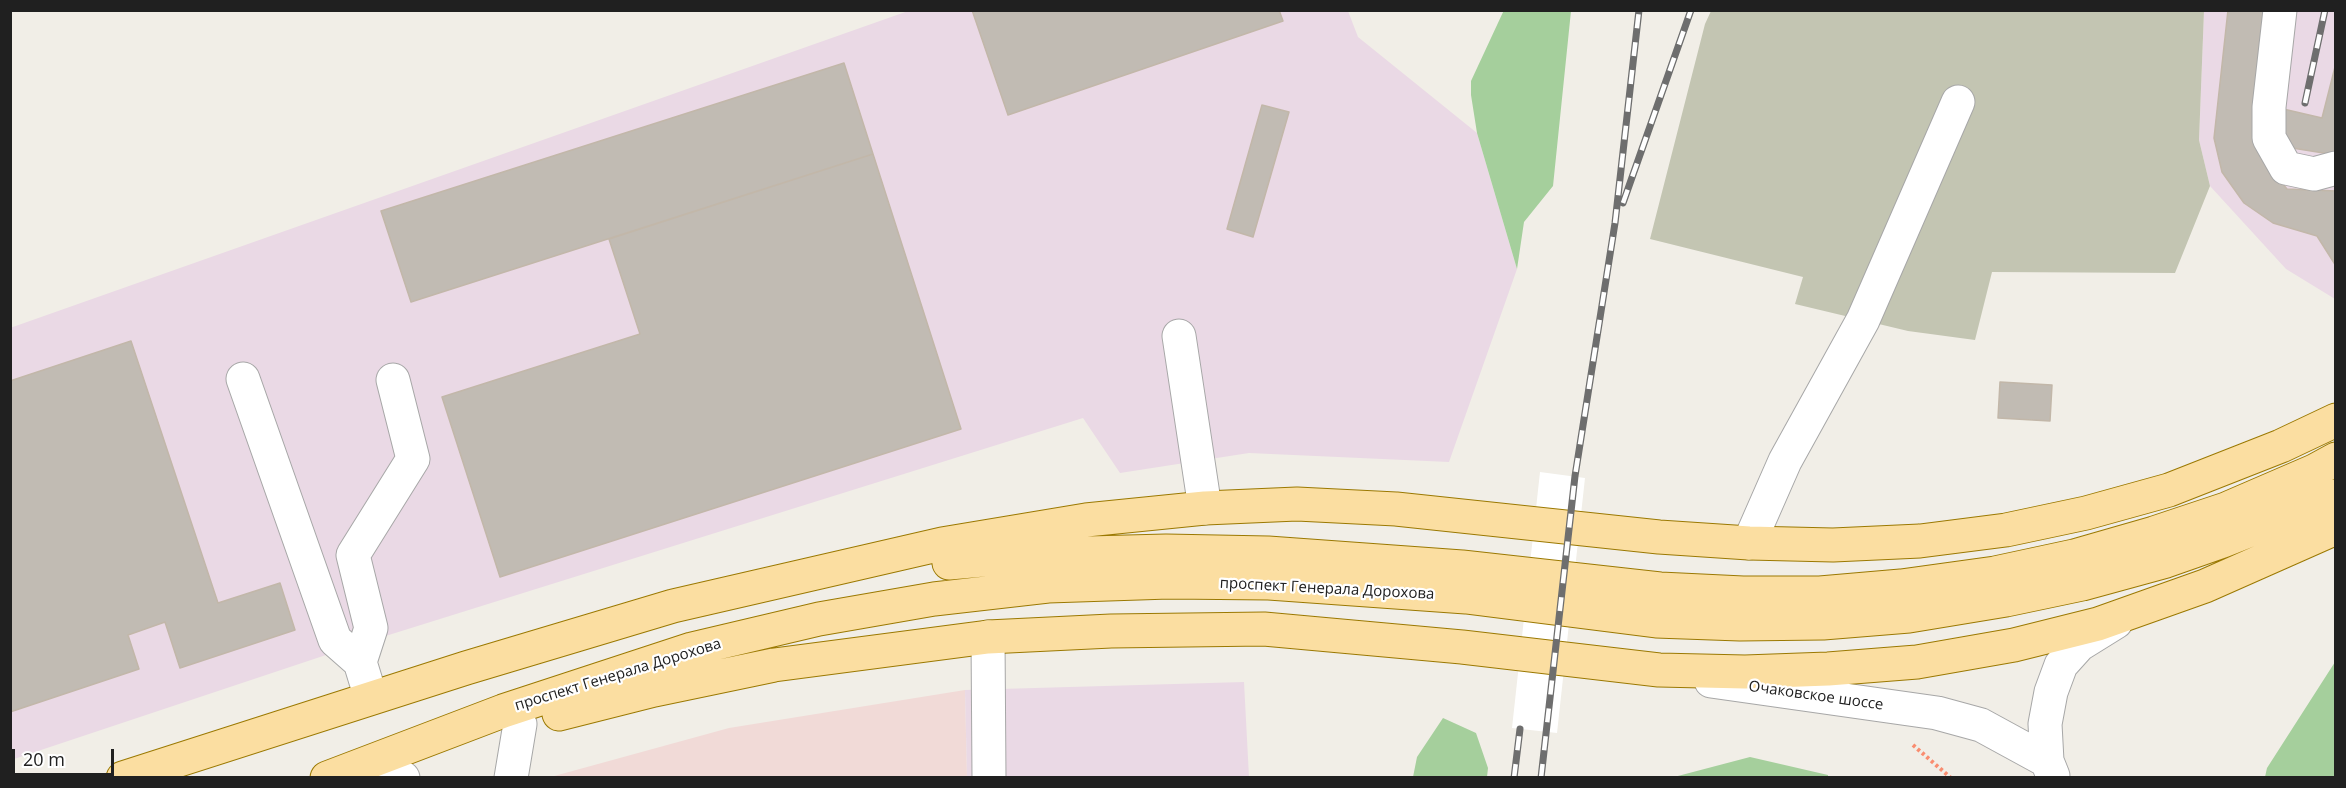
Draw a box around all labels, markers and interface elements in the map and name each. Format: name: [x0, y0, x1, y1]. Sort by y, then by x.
street label: проспект Генерала Дорохова: [1219, 574, 1435, 604]
street label: проспект Генерала Дорохова: [513, 635, 723, 715]
street label: Очаковское шоссе: [1747, 678, 1885, 714]
scale bar: [15, 737, 117, 775]
text: 20 m: [23, 747, 65, 771]

